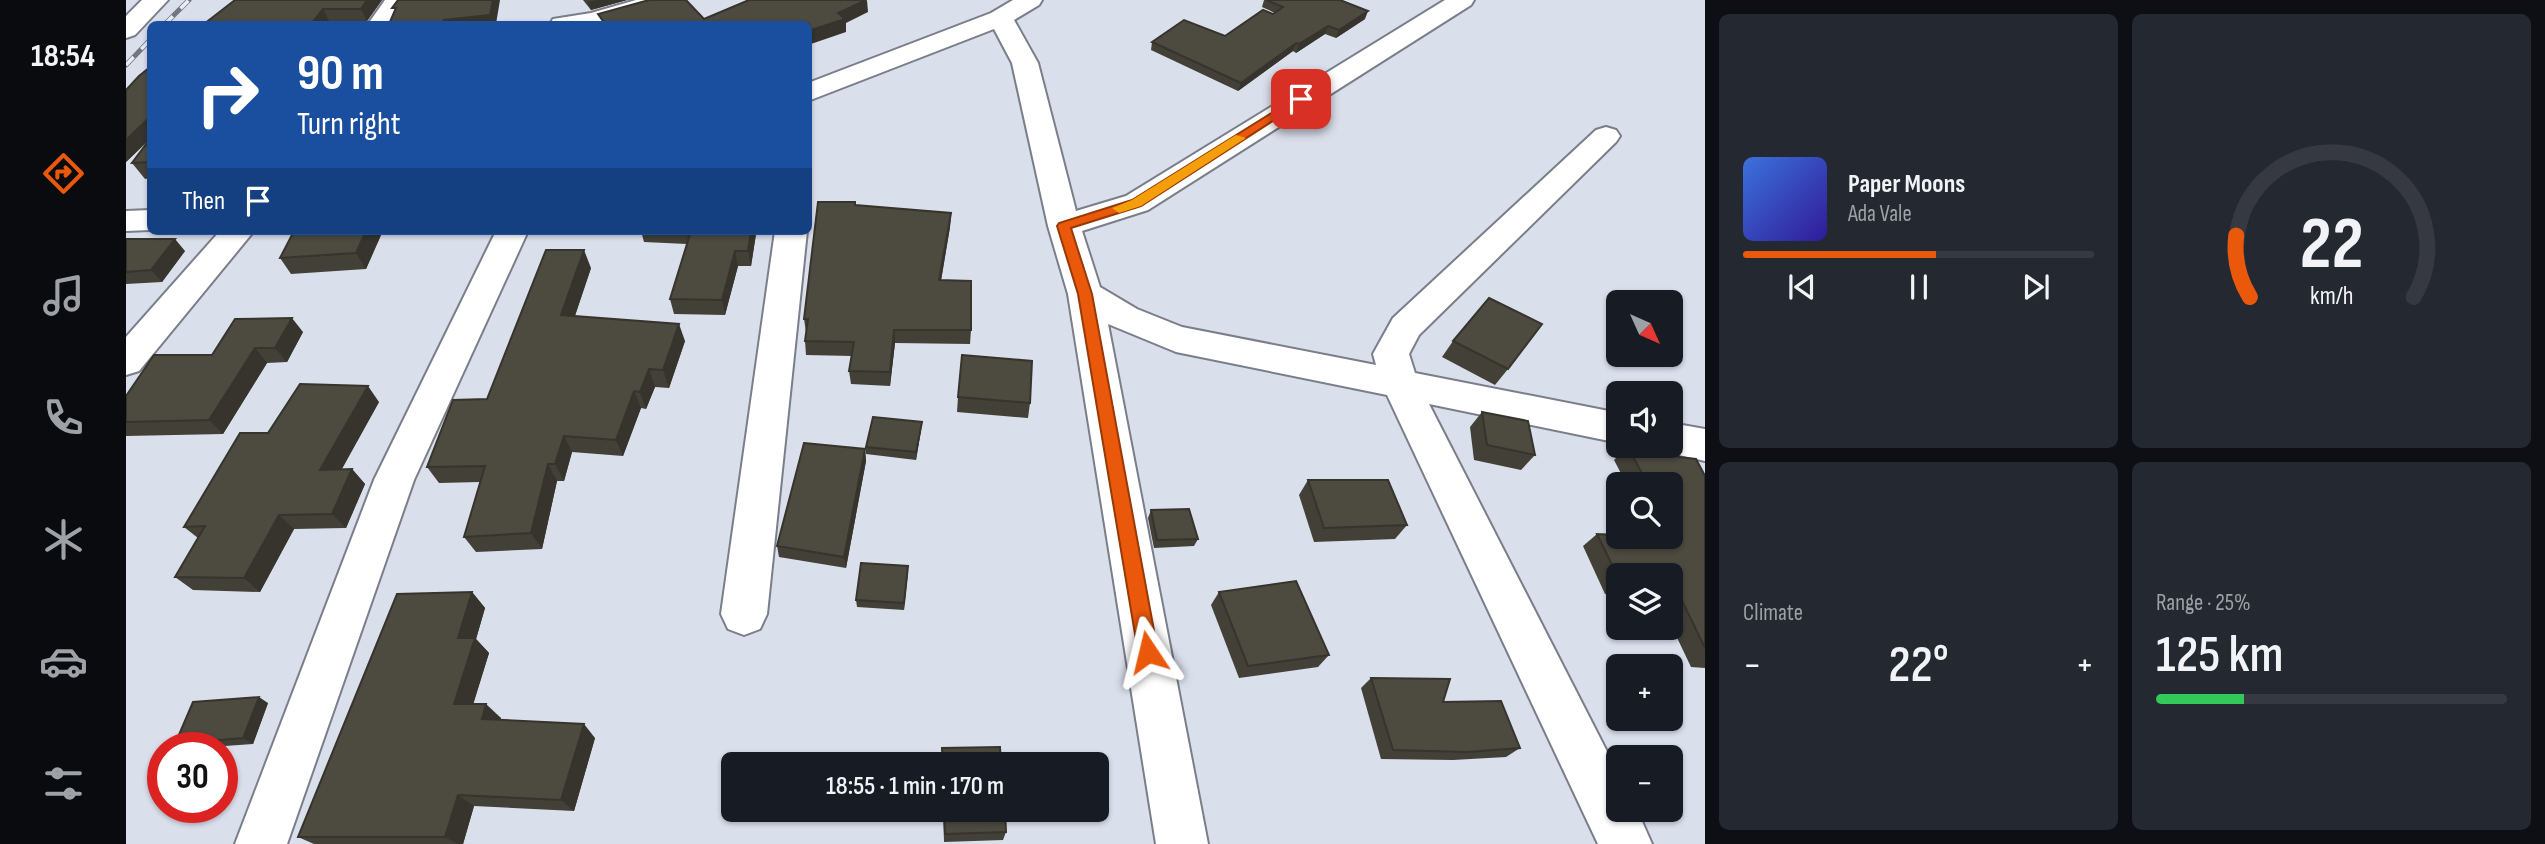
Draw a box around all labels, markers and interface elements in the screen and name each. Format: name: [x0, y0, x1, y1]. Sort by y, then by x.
text: 18:54: [31, 37, 95, 76]
text: 90 m: [297, 45, 384, 104]
icon: right: [182, 49, 273, 140]
pin: [1271, 69, 1331, 129]
icon: arrive: [1282, 80, 1320, 118]
text: Turn right: [297, 105, 401, 144]
icon: directions: [39, 149, 88, 198]
text: Paper Moons: [1848, 169, 1965, 200]
icon: arrive: [239, 182, 277, 220]
text: Then: [182, 186, 225, 217]
text: Ada Vale: [1848, 200, 1912, 228]
text: 22: [2300, 202, 2363, 290]
icon: previous: [1783, 268, 1821, 306]
icon: pause: [1900, 268, 1938, 306]
icon: next: [2017, 268, 2055, 306]
icon: music: [39, 271, 88, 320]
text: km/h: [2310, 281, 2353, 312]
north arrow: [1606, 290, 1684, 368]
map controls: [1606, 290, 1683, 822]
button: sound: [1606, 381, 1683, 458]
icon: phone: [39, 393, 88, 442]
button: search: [1606, 472, 1683, 549]
icon: climate: [39, 515, 88, 564]
button: layers: [1606, 563, 1683, 640]
text: Range · 25%: [2156, 589, 2251, 617]
text: Climate: [1743, 599, 1803, 627]
position arrow: [1111, 615, 1185, 689]
text: 125 km: [2156, 624, 2283, 687]
text: 22°: [1888, 634, 1949, 697]
icon: car: [39, 637, 88, 686]
text: −: [1743, 643, 1762, 688]
text: +: [2075, 643, 2094, 688]
button: +: [1606, 654, 1683, 731]
speed limit sign: 30: [147, 732, 238, 823]
button: −: [1606, 745, 1683, 822]
icon: filters: [39, 759, 88, 808]
text: 18:55 · 1 min · 170 m: [826, 771, 1004, 802]

